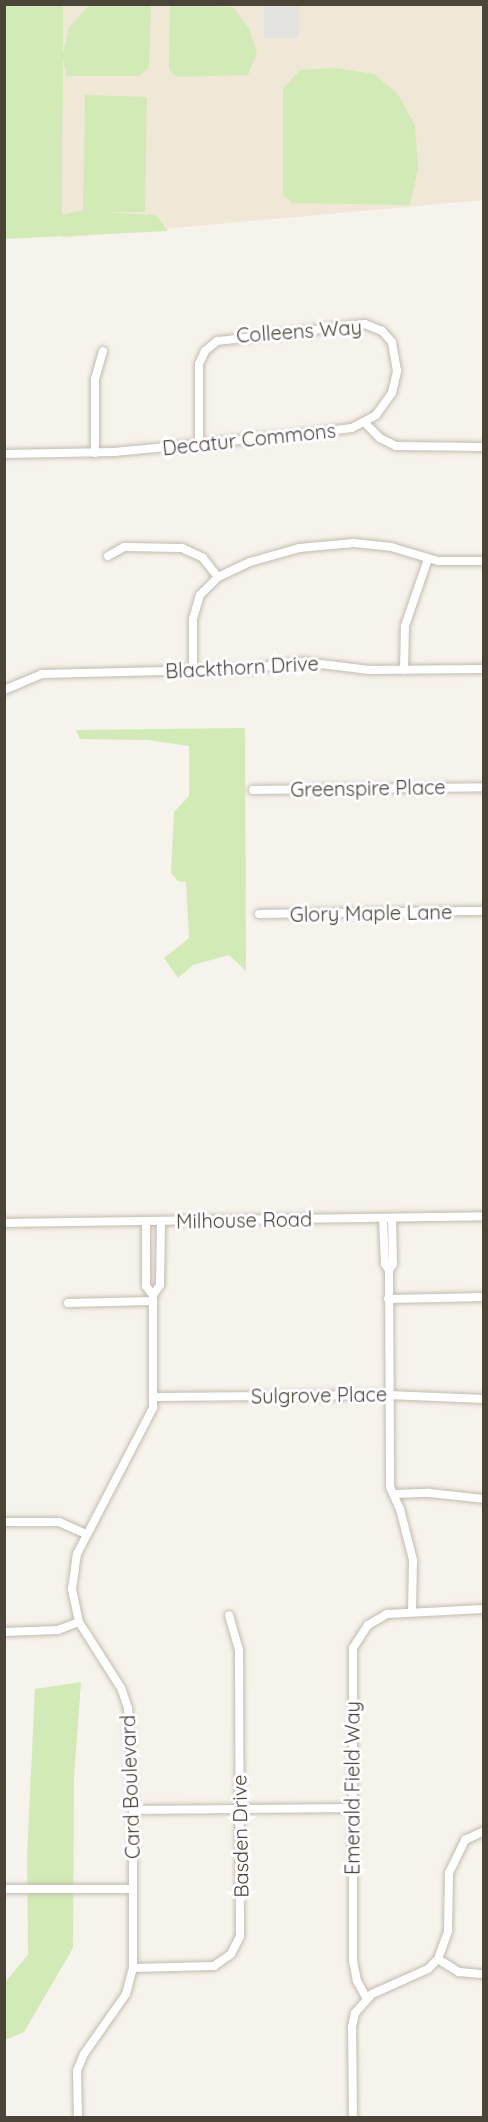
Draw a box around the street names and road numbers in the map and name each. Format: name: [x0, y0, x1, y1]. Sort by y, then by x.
street label: Colleens Way: [235, 315, 363, 347]
street label: Decatur Commons: [161, 418, 337, 460]
street label: Blackthorn Drive: [165, 651, 319, 683]
street label: Greenspire Place: [290, 775, 446, 801]
street label: Glory Maple Lane: [290, 900, 452, 926]
street label: Milhouse Road: [176, 1207, 312, 1233]
street label: Sulgrove Place: [251, 1382, 387, 1408]
street label: Emerald Field Way: [340, 1701, 364, 1875]
street label: Card Boulevard: [115, 1715, 145, 1859]
street label: Basden Drive: [227, 1774, 253, 1898]

